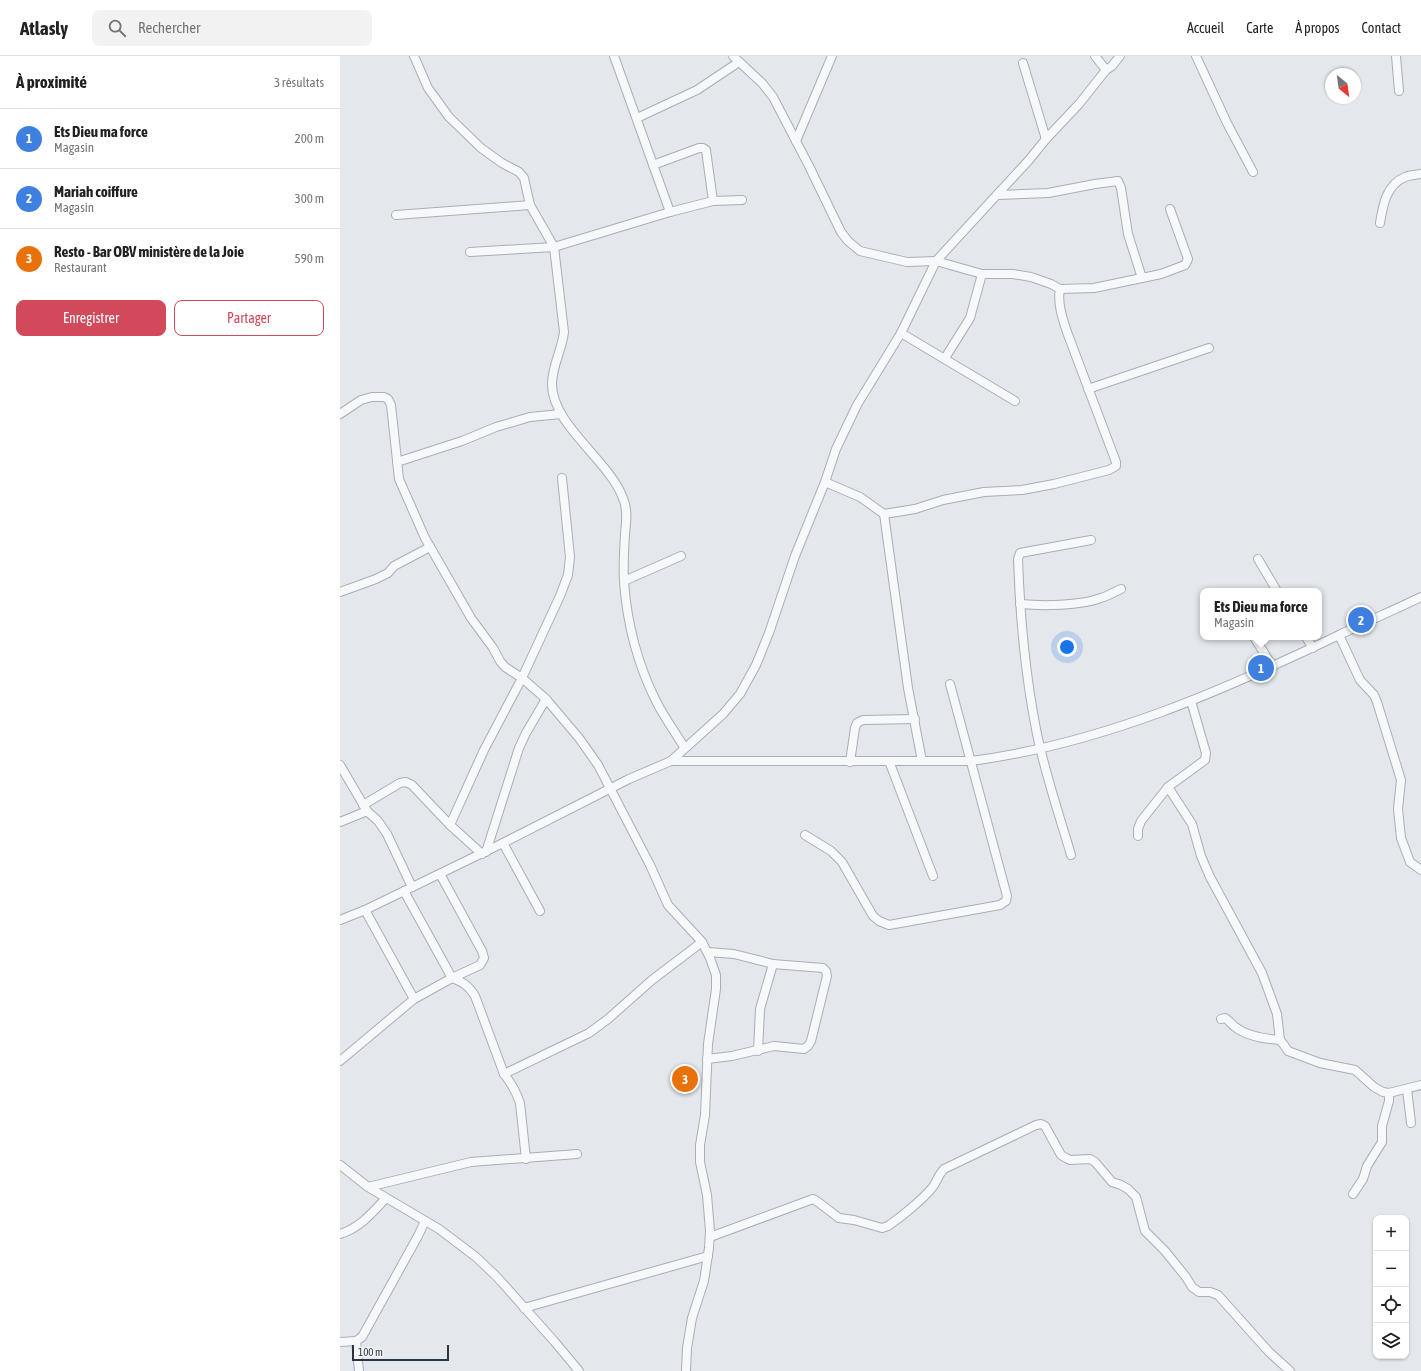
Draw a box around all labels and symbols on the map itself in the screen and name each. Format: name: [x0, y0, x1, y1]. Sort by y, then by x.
north arrow: [1325, 68, 1361, 104]
pin: 2: [1348, 605, 1374, 635]
your location: [1057, 637, 1077, 657]
pin: 1: [1248, 653, 1274, 683]
pin: 3: [672, 1064, 698, 1094]
scale bar: [352, 1343, 449, 1362]

